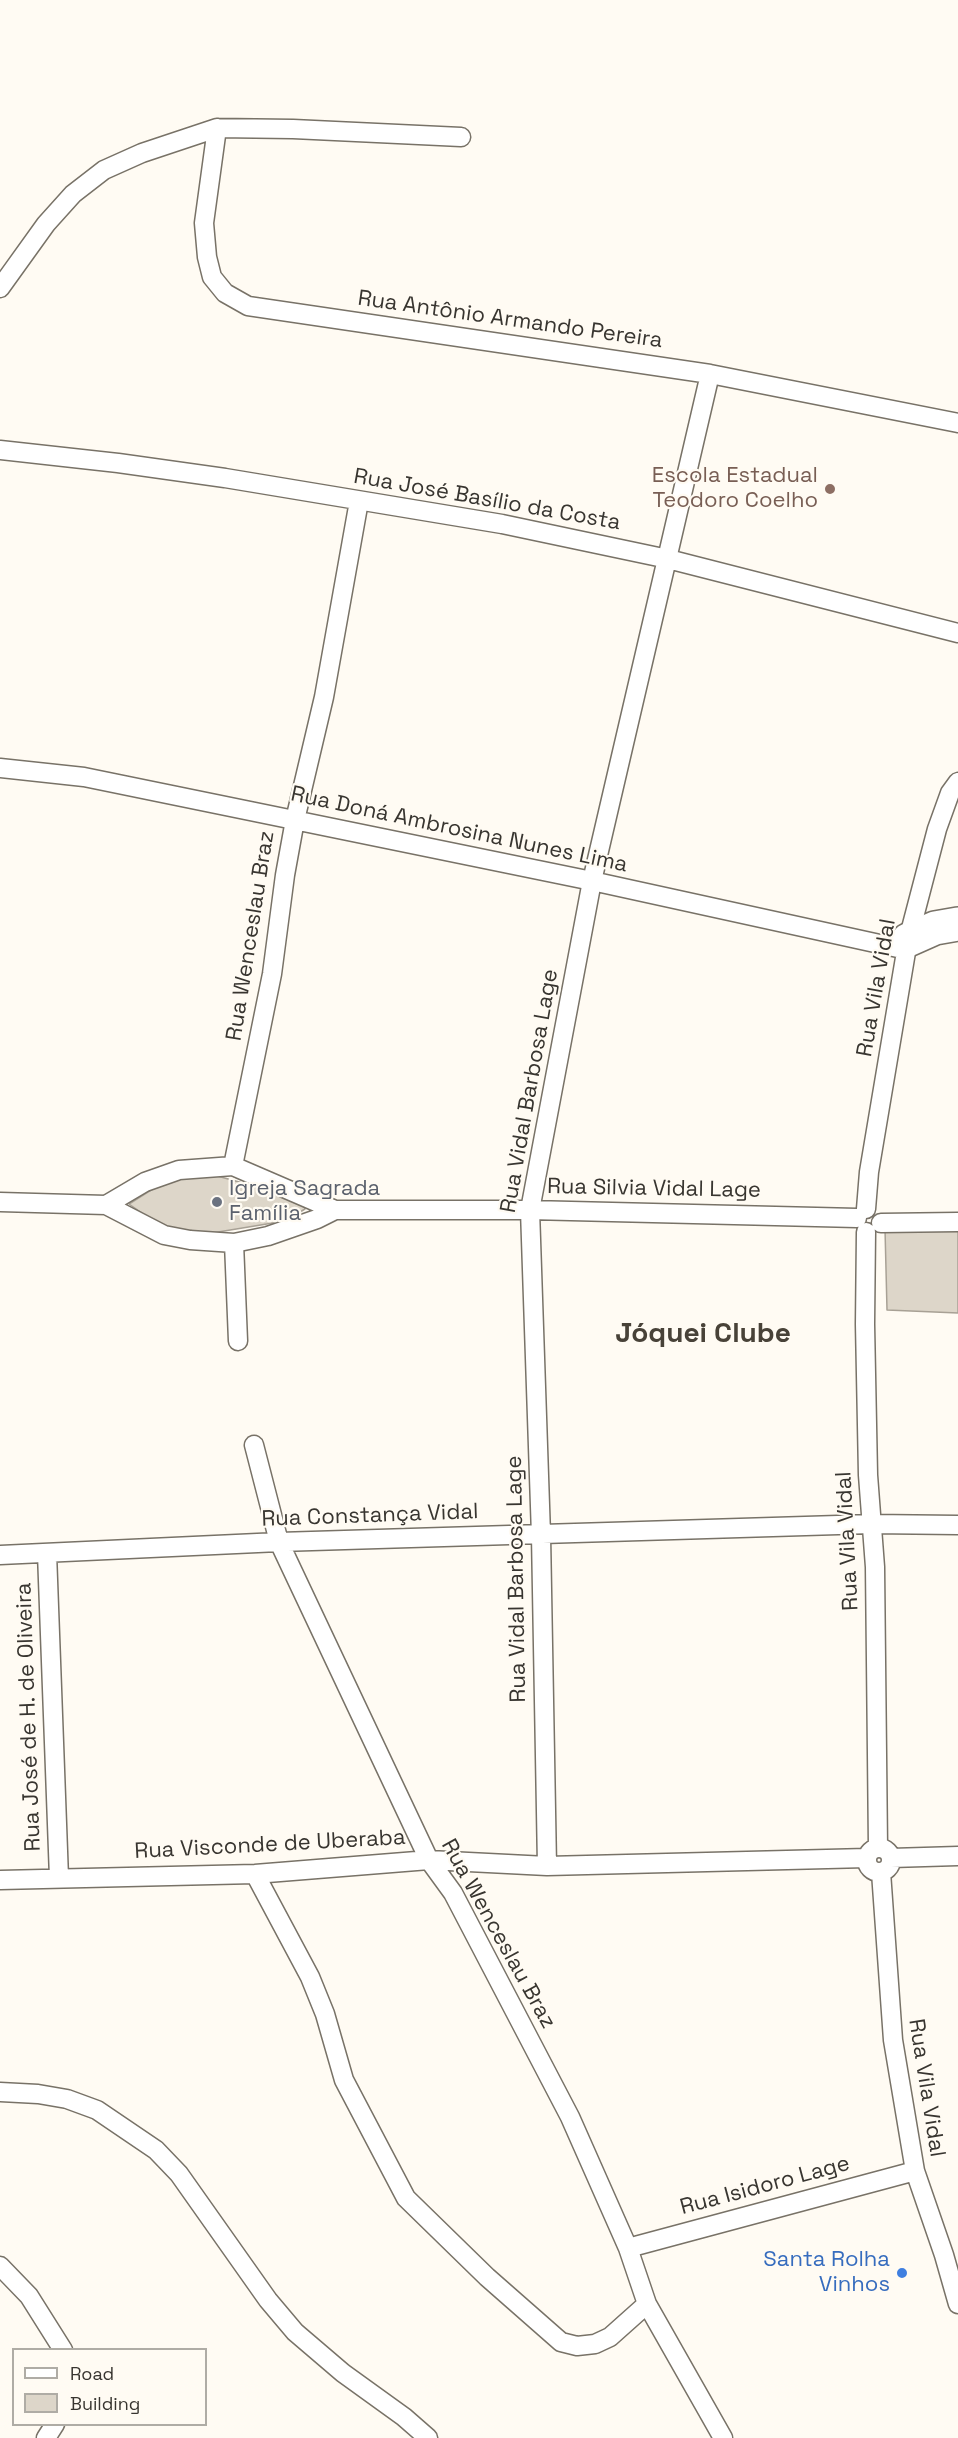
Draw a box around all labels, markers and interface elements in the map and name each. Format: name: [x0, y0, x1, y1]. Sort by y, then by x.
street label: Rua Antônio Armando Pereira: [356, 286, 664, 354]
place label: Escola Estadual Teodoro Coelho: [652, 463, 818, 514]
street label: Rua José Basílio da Costa: [352, 464, 622, 536]
marker: Escola Estadual Teodoro Coelho: [823, 482, 837, 496]
street label: Rua Doná Ambrosina Nunes Lima: [288, 781, 630, 879]
street label: Rua Wenceslau Braz: [221, 829, 281, 1043]
street label: Rua Vila Vidal: [852, 917, 902, 1059]
street label: Rua Vidal Barbosa Lage: [496, 967, 564, 1215]
street label: Rua Silvia Vidal Lage: [547, 1174, 761, 1204]
place label: Igreja Sagrada Família: [229, 1176, 380, 1228]
marker: Igreja Sagrada Família: [210, 1195, 224, 1209]
district label: Jóquei Clube: [615, 1317, 791, 1351]
street label: Rua Vidal Barbosa Lage: [502, 1455, 532, 1703]
street label: Rua Vila Vidal: [831, 1471, 865, 1611]
street label: Rua Constança Vidal: [261, 1499, 479, 1533]
street label: Rua José de H. de Oliveira: [11, 1582, 47, 1852]
street label: Rua Visconde de Uberaba: [134, 1825, 406, 1865]
street label: Rua Wenceslau Braz: [435, 1835, 561, 2033]
street label: Rua Vila Vidal: [902, 2017, 950, 2159]
street label: Rua Isidoro Lage: [677, 2151, 853, 2221]
place label: Santa Rolha Vinhos: [763, 2247, 890, 2298]
marker: Santa Rolha Vinhos: [895, 2266, 909, 2280]
legend: [12, 2348, 207, 2426]
text: Road: [70, 2362, 114, 2385]
text: Building: [70, 2392, 140, 2415]

